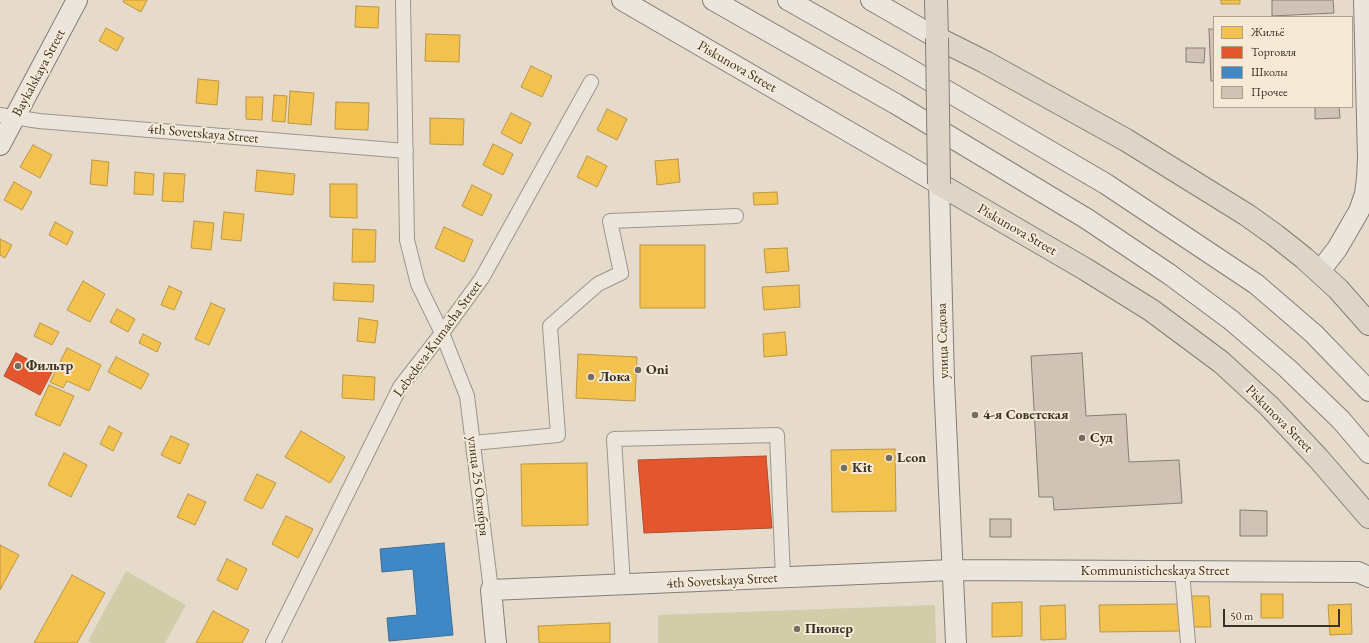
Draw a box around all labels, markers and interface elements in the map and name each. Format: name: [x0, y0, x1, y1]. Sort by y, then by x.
legend: [1213, 16, 1353, 108]
text: Жильё: [1251, 24, 1284, 40]
street label: Baykalskaya Street: [9, 26, 69, 120]
street label: Piskunova Street: [694, 38, 780, 96]
text: Торговля: [1251, 44, 1296, 60]
text: Школы: [1251, 64, 1288, 80]
text: Прочее: [1251, 84, 1288, 100]
street label: 4th Sovetskaya Street: [147, 121, 259, 147]
street label: Piskunova Street: [974, 201, 1060, 259]
street label: Lebedeva-Kumacha Street: [390, 278, 486, 400]
street label: улица Седова: [933, 303, 953, 379]
place label: Фильтр: [26, 358, 73, 374]
marker: Фильтр: [13, 361, 23, 371]
place label: Oni: [646, 362, 669, 378]
marker: Oni: [633, 365, 643, 375]
place label: Лока: [599, 369, 630, 385]
marker: Лока: [586, 372, 596, 382]
street label: Piskunova Street: [1242, 382, 1316, 456]
place label: 4-я Советская: [983, 407, 1068, 423]
marker: 4-я Советская: [970, 410, 980, 420]
place label: Суд: [1090, 430, 1113, 446]
marker: Суд: [1077, 433, 1087, 443]
street label: улица 25 Октября: [464, 435, 492, 537]
place label: Leon: [897, 450, 926, 466]
marker: Leon: [884, 453, 894, 463]
place label: Kit: [852, 460, 872, 476]
marker: Kit: [839, 463, 849, 473]
street label: Kommunisticheskaya Street: [1081, 563, 1229, 579]
street label: 4th Sovetskaya Street: [666, 570, 778, 592]
scale bar: [1225, 601, 1342, 627]
text: 50 m: [1230, 608, 1253, 624]
place label: Пионер: [805, 621, 853, 637]
marker: Пионер: [792, 624, 802, 634]

